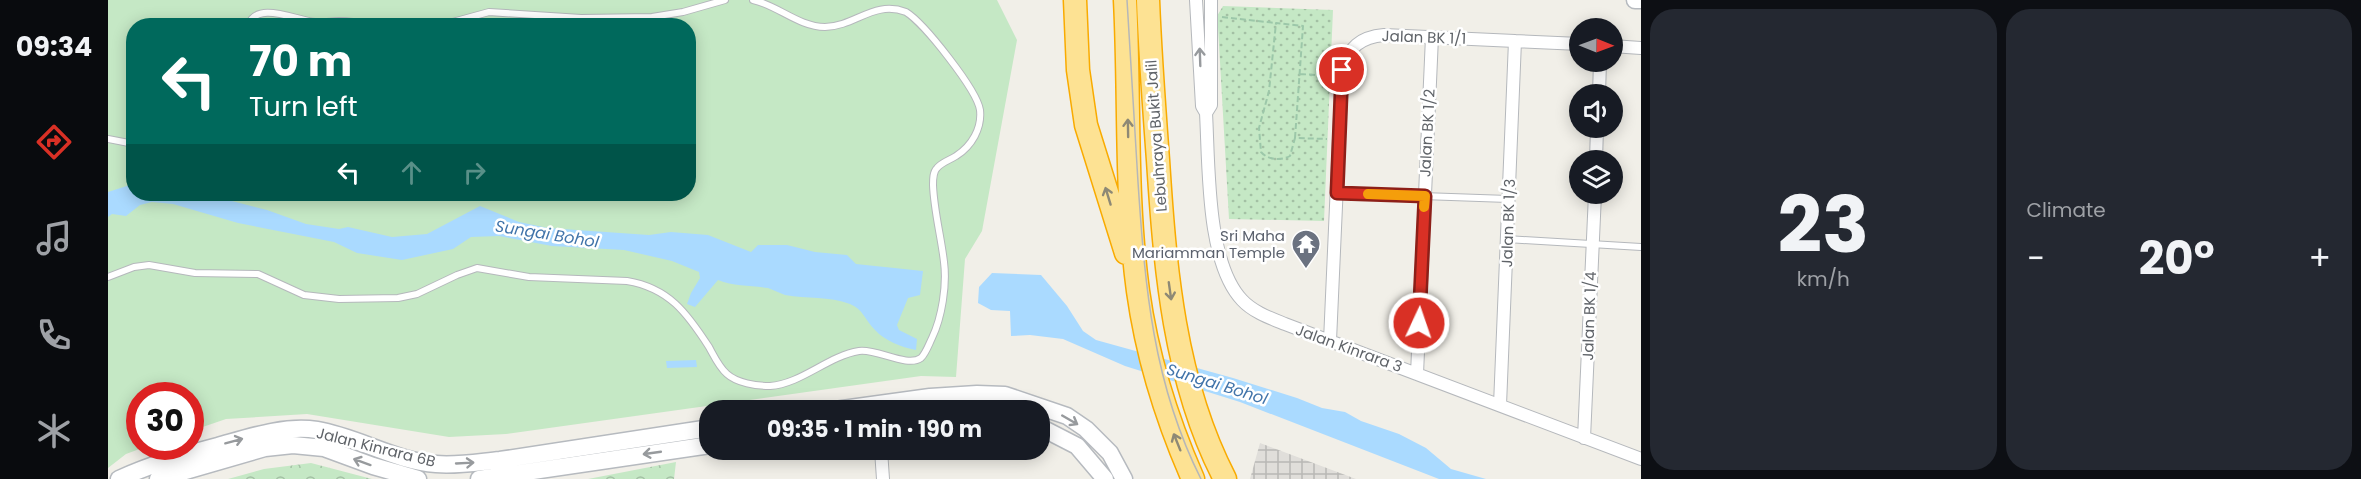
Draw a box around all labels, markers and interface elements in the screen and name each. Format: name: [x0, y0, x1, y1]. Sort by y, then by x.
north arrow: [1569, 18, 1623, 72]
map controls: [1569, 18, 1623, 204]
street label: Jalan BK 1/1: [1381, 25, 1467, 49]
text: 09:34: [16, 28, 92, 65]
text: 70 m: [249, 32, 352, 91]
icon: left: [150, 42, 228, 120]
pin: [1316, 44, 1367, 95]
one-way arrow: [1194, 48, 1205, 68]
icon: arrive: [1325, 53, 1358, 86]
street label: Lebuhraya Bukit Jalil: [1140, 59, 1172, 213]
button: sound: [1569, 84, 1623, 138]
text: Turn left: [249, 88, 358, 125]
street label: Jalan BK 1/2: [1414, 88, 1440, 178]
one-way arrow: [1122, 119, 1134, 139]
icon: directions: [33, 121, 75, 163]
button: layers: [1569, 150, 1623, 204]
icon: left: [332, 156, 365, 189]
icon: ahead: [395, 156, 428, 189]
icon: right: [458, 156, 491, 189]
text: 23: [1777, 170, 1869, 279]
street label: Jalan BK 1/3: [1496, 178, 1520, 268]
one-way arrow: [1102, 187, 1113, 206]
text: Climate: [2027, 196, 2106, 224]
water label: Sungai Bohol: [494, 214, 601, 254]
icon: music: [33, 217, 75, 259]
place label: Sri Maha Mariamman Temple: [1132, 225, 1285, 263]
text: 20°: [2139, 227, 2215, 290]
temple icon: Sri Maha Mariamman Temple: [1290, 228, 1322, 270]
text: −: [2027, 235, 2045, 282]
text: +: [2308, 235, 2331, 282]
text: km/h: [1797, 265, 1850, 293]
street label: Jalan BK 1/4: [1577, 271, 1601, 361]
one-way arrow: [1165, 281, 1176, 301]
position arrow: [1387, 291, 1451, 355]
icon: phone: [33, 314, 75, 356]
street label: Jalan Kinrara 3: [1293, 319, 1405, 377]
water label: Sungai Bohol: [1164, 358, 1270, 410]
speed limit sign: 30: [126, 382, 204, 460]
icon: climate: [33, 410, 75, 452]
text: 09:35 · 1 min · 190 m: [767, 414, 982, 445]
one-way arrow: [1061, 414, 1078, 426]
street label: Jalan Kinrara 6B: [314, 422, 438, 472]
one-way arrow: [1171, 433, 1182, 452]
one-way arrow: [224, 435, 243, 446]
one-way arrow: [642, 448, 662, 459]
one-way arrow: [353, 456, 372, 467]
one-way arrow: [454, 458, 474, 469]

